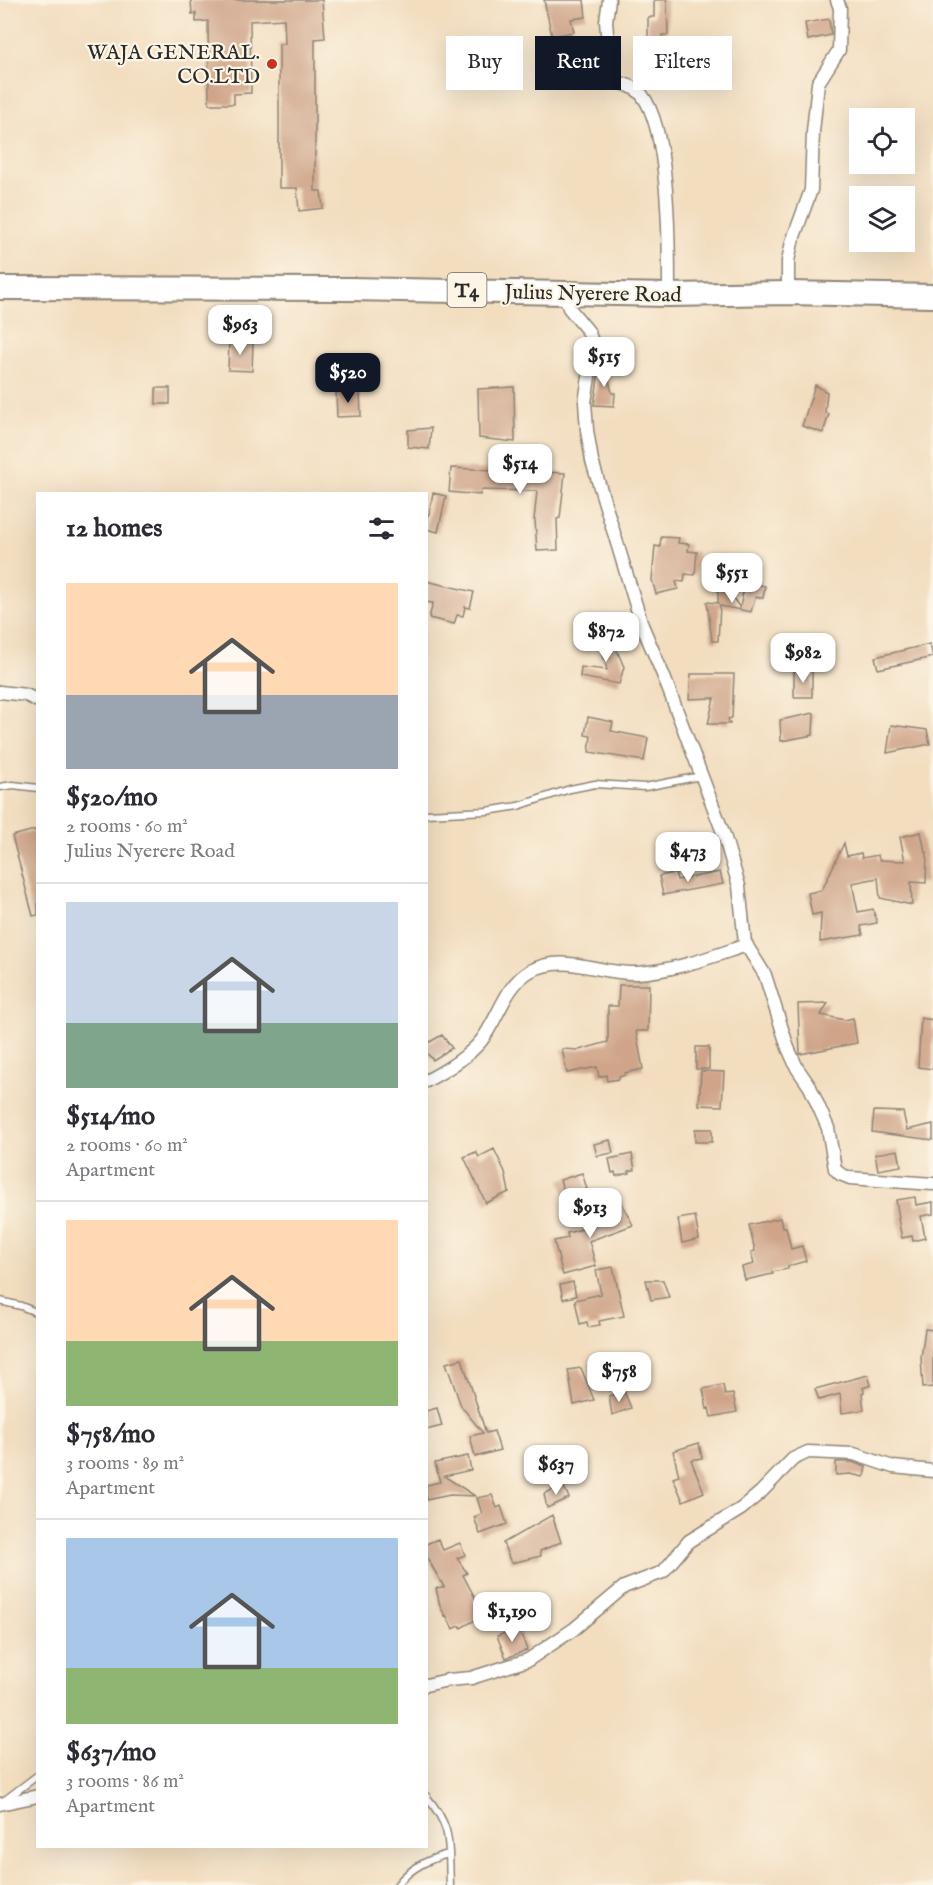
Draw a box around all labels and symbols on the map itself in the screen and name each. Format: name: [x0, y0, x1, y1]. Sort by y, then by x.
place label: WAJA GENERAL. CO.LTD: [87, 40, 260, 91]
marker: WAJA GENERAL. CO.LTD: [265, 57, 279, 71]
road number: T4: [448, 273, 486, 307]
street label: Julius Nyerere Road: [502, 279, 683, 310]
pin: $963: [204, 305, 276, 356]
pin: $515: [568, 337, 640, 388]
pin: $520: [312, 353, 384, 404]
pin: $514: [484, 444, 556, 495]
pin: $551: [696, 553, 768, 604]
pin: $872: [570, 612, 642, 663]
pin: $982: [767, 633, 839, 684]
pin: $473: [652, 832, 724, 883]
pin: $913: [554, 1188, 626, 1239]
pin: $758: [583, 1352, 655, 1403]
pin: $637: [520, 1445, 592, 1496]
pin: $1,190: [463, 1592, 561, 1643]

